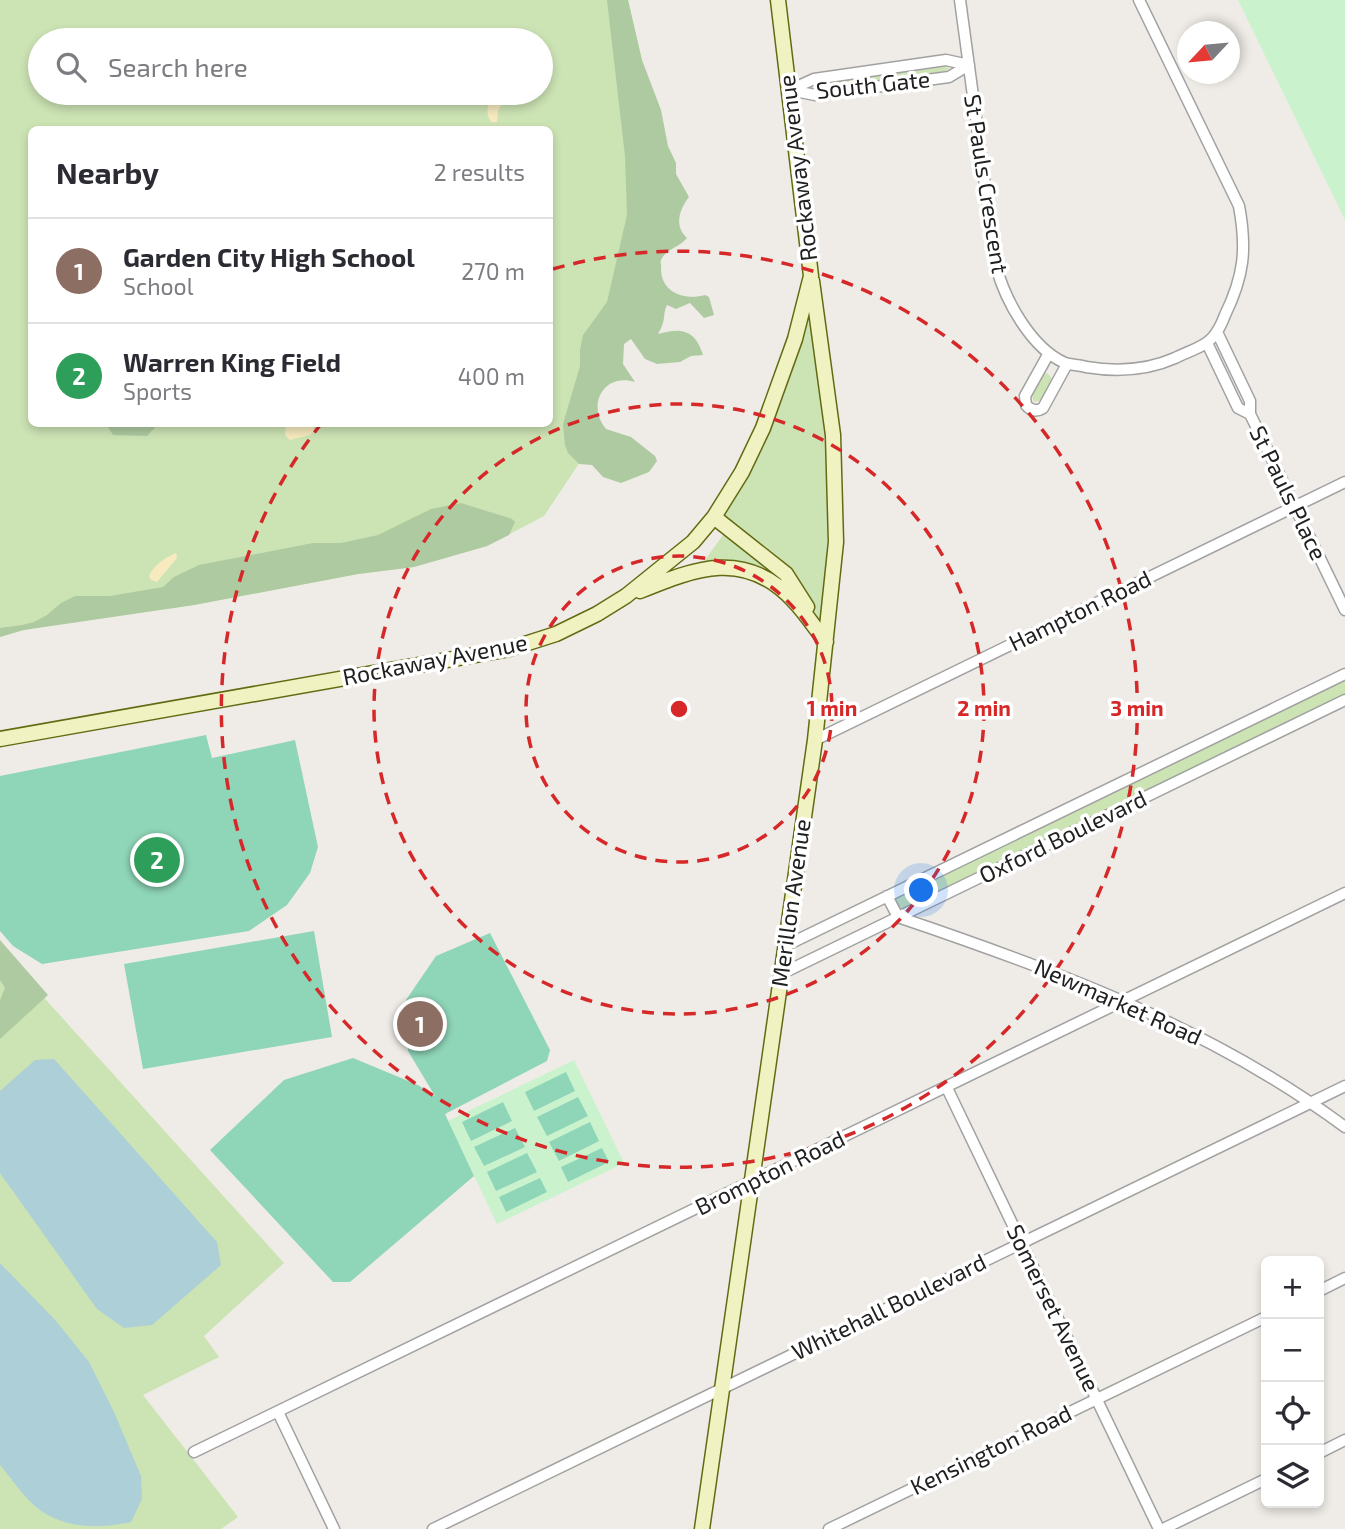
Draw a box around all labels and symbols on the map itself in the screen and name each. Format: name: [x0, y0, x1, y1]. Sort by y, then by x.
north arrow: [1177, 21, 1240, 84]
street label: South Gate: [814, 64, 931, 104]
street label: Rockaway Avenue: [772, 73, 822, 263]
street label: St Pauls Crescent: [959, 92, 1015, 276]
street label: St Pauls Place: [1244, 421, 1333, 564]
street label: Hampton Road: [1004, 564, 1155, 657]
street label: Rockaway Avenue: [340, 627, 530, 691]
text: 1 min: [807, 695, 857, 720]
text: 2 min: [957, 695, 1011, 720]
text: 3 min: [1110, 695, 1164, 720]
centre of rings: [667, 697, 691, 721]
street label: Oxford Boulevard: [974, 783, 1151, 889]
street label: Merillon Avenue: [764, 817, 816, 989]
pin: 2: [134, 834, 180, 886]
your location: [904, 873, 938, 907]
street label: Newmarket Road: [1030, 952, 1206, 1051]
pin: 1: [397, 998, 443, 1050]
street label: Brompton Road: [690, 1124, 849, 1220]
street label: Somerset Avenue: [1001, 1220, 1106, 1396]
street label: Whitehall Boulevard: [787, 1247, 990, 1365]
street label: Kensington Road: [905, 1398, 1076, 1500]

